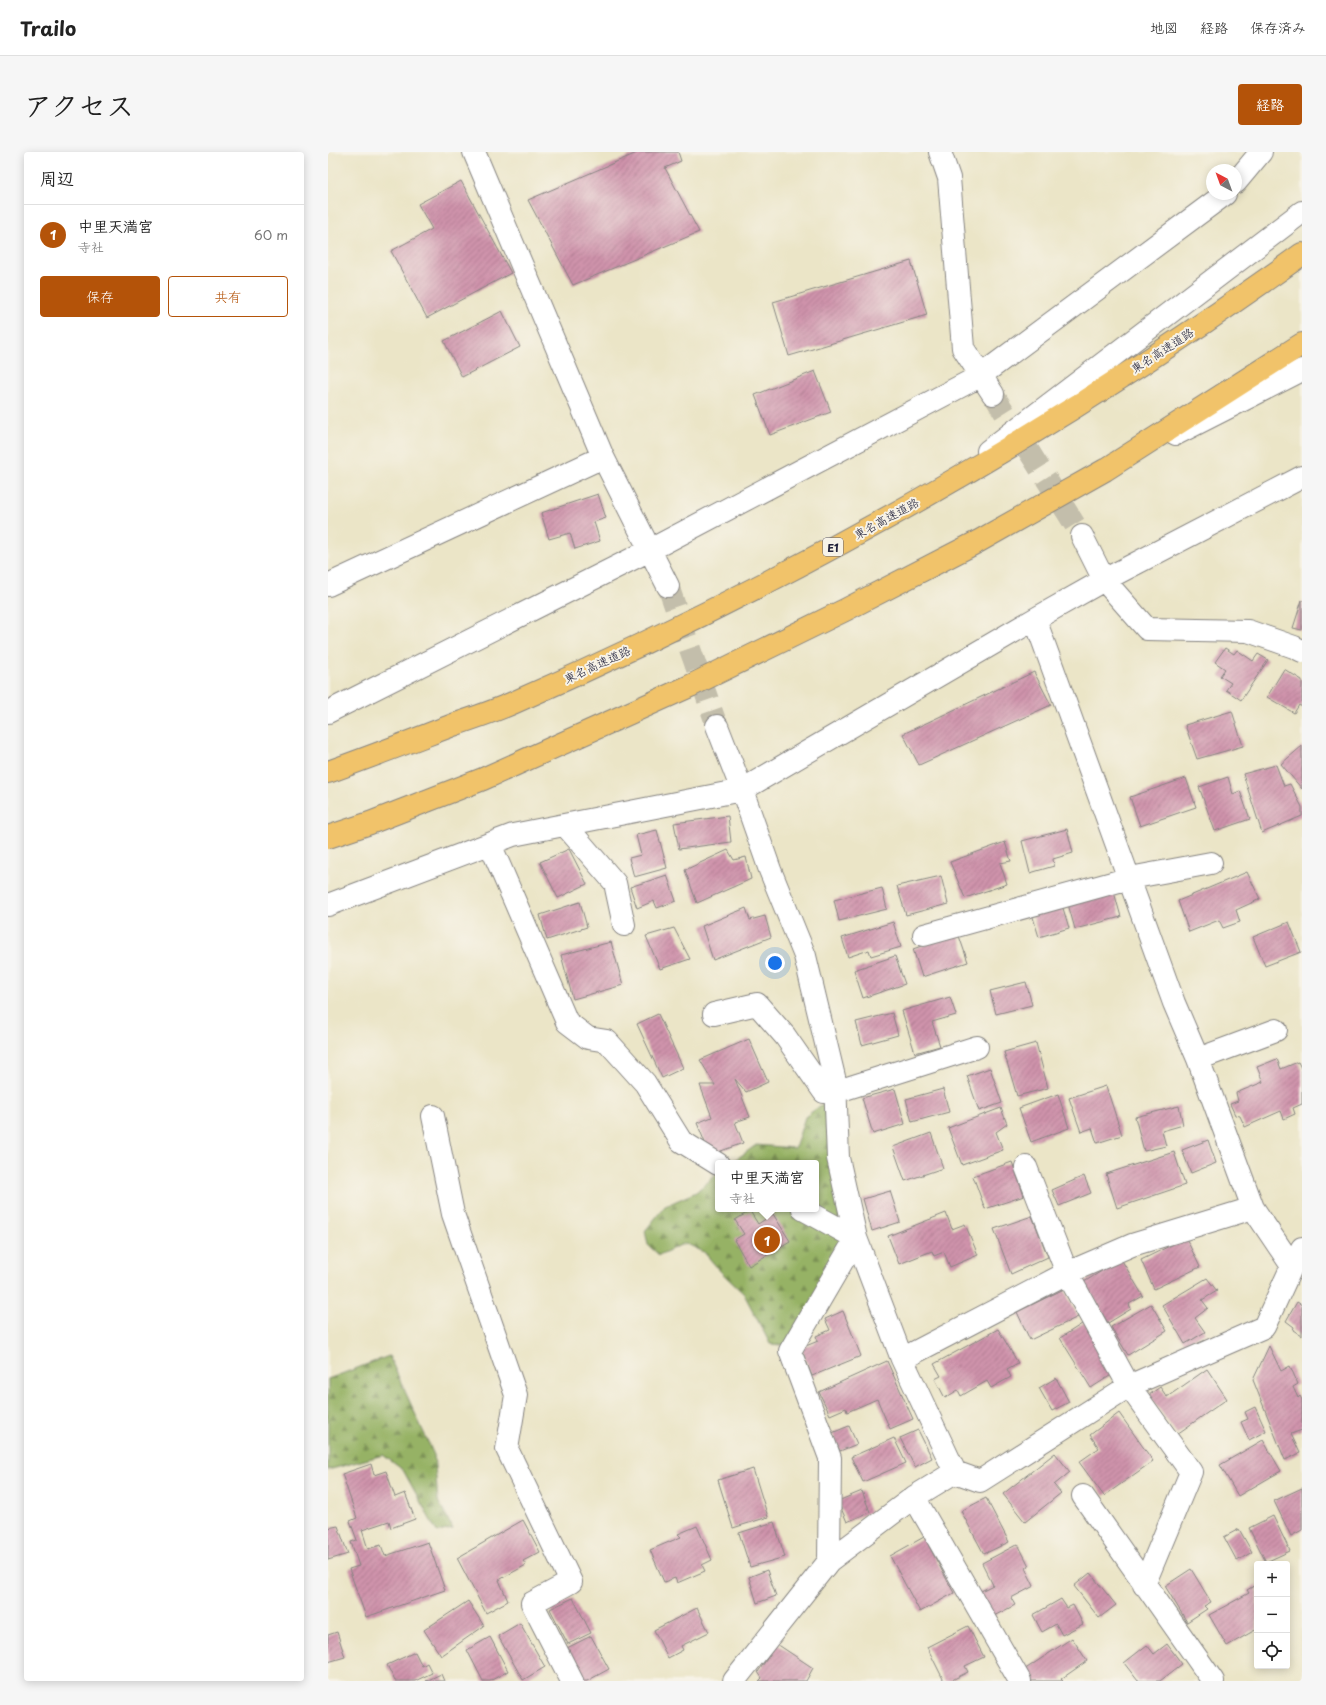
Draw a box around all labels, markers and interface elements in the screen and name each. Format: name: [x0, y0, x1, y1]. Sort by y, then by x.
text: Trailo: [20, 14, 76, 42]
text: 地図: [1150, 17, 1178, 38]
text: 経路: [1200, 17, 1228, 38]
text: 保存済み: [1250, 17, 1306, 38]
text: アクセス: [24, 83, 134, 126]
button: 経路: [1238, 84, 1302, 125]
north arrow: [1206, 164, 1242, 200]
text: 周辺: [40, 165, 74, 191]
text: 中里天満宮: [78, 214, 153, 237]
text: 1: [50, 225, 56, 244]
text: 60 m: [254, 225, 288, 244]
text: 寺社: [78, 237, 104, 256]
button: 保存: [40, 276, 160, 317]
button: 共有: [168, 276, 288, 317]
street label: 東名高速道路: [1127, 323, 1197, 377]
street label: 東名高速道路: [850, 493, 922, 543]
road number: E1: [823, 538, 843, 556]
street label: 東名高速道路: [561, 641, 633, 687]
your location: [765, 953, 785, 973]
popup: [715, 1160, 819, 1212]
text: 中里天満宮: [729, 1165, 805, 1188]
text: 寺社: [729, 1188, 756, 1207]
pin: 1: [754, 1225, 780, 1255]
map controls: [1254, 1561, 1290, 1669]
button: +: [1254, 1561, 1290, 1597]
button: −: [1254, 1597, 1290, 1633]
button: locate: [1254, 1633, 1290, 1669]

